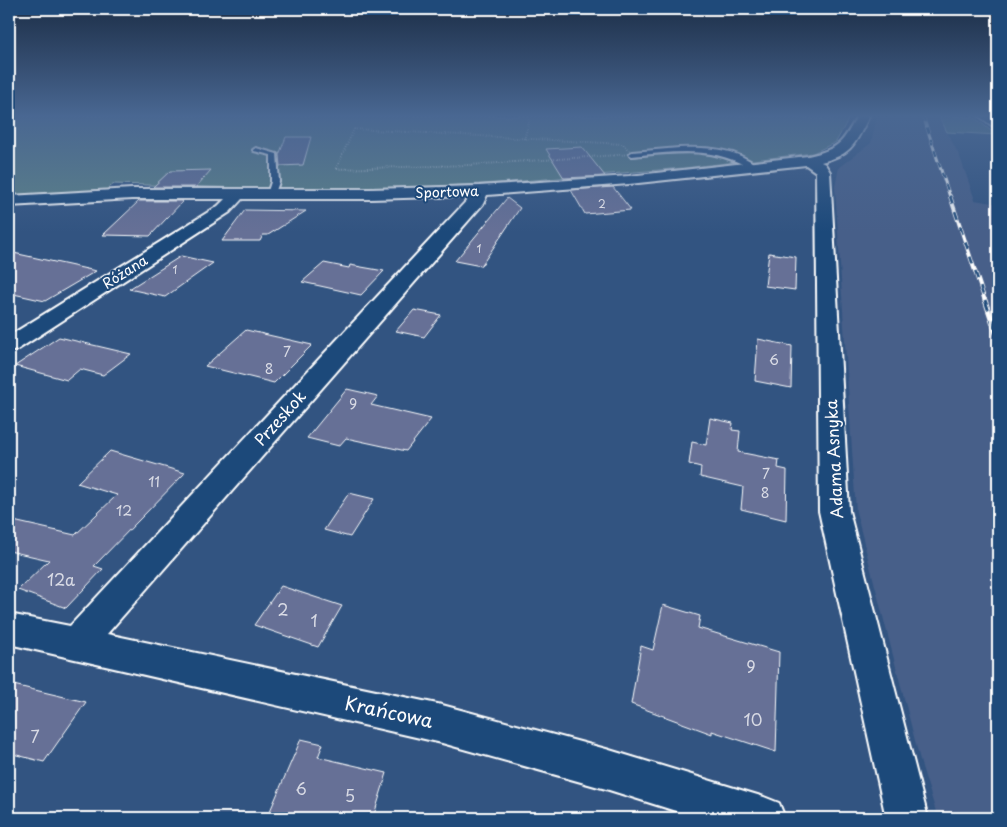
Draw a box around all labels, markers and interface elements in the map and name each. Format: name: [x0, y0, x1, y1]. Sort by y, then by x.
street label: Sportowa: [415, 180, 479, 203]
house number: 2: [598, 195, 606, 212]
house number: 1: [477, 240, 482, 257]
street label: Różana: [98, 249, 151, 294]
house number: 1: [173, 261, 178, 278]
house number: 7: [283, 341, 291, 362]
house number: 6: [769, 349, 779, 370]
house number: 8: [265, 358, 273, 379]
street label: Przeskok: [248, 384, 311, 450]
house number: 9: [349, 393, 357, 414]
street label: Adama Asnyka: [818, 399, 848, 519]
house number: 7: [762, 463, 770, 484]
house number: 11: [148, 471, 160, 492]
house number: 8: [761, 482, 769, 503]
house number: 12: [116, 500, 132, 521]
house number: 12a: [47, 567, 75, 591]
house number: 2: [277, 597, 289, 621]
house number: 1: [310, 608, 318, 632]
house number: 9: [746, 654, 756, 678]
street label: Krańcowa: [343, 688, 436, 734]
house number: 10: [744, 707, 762, 731]
house number: 7: [30, 724, 40, 748]
house number: 6: [295, 776, 307, 800]
house number: 5: [345, 783, 355, 807]

